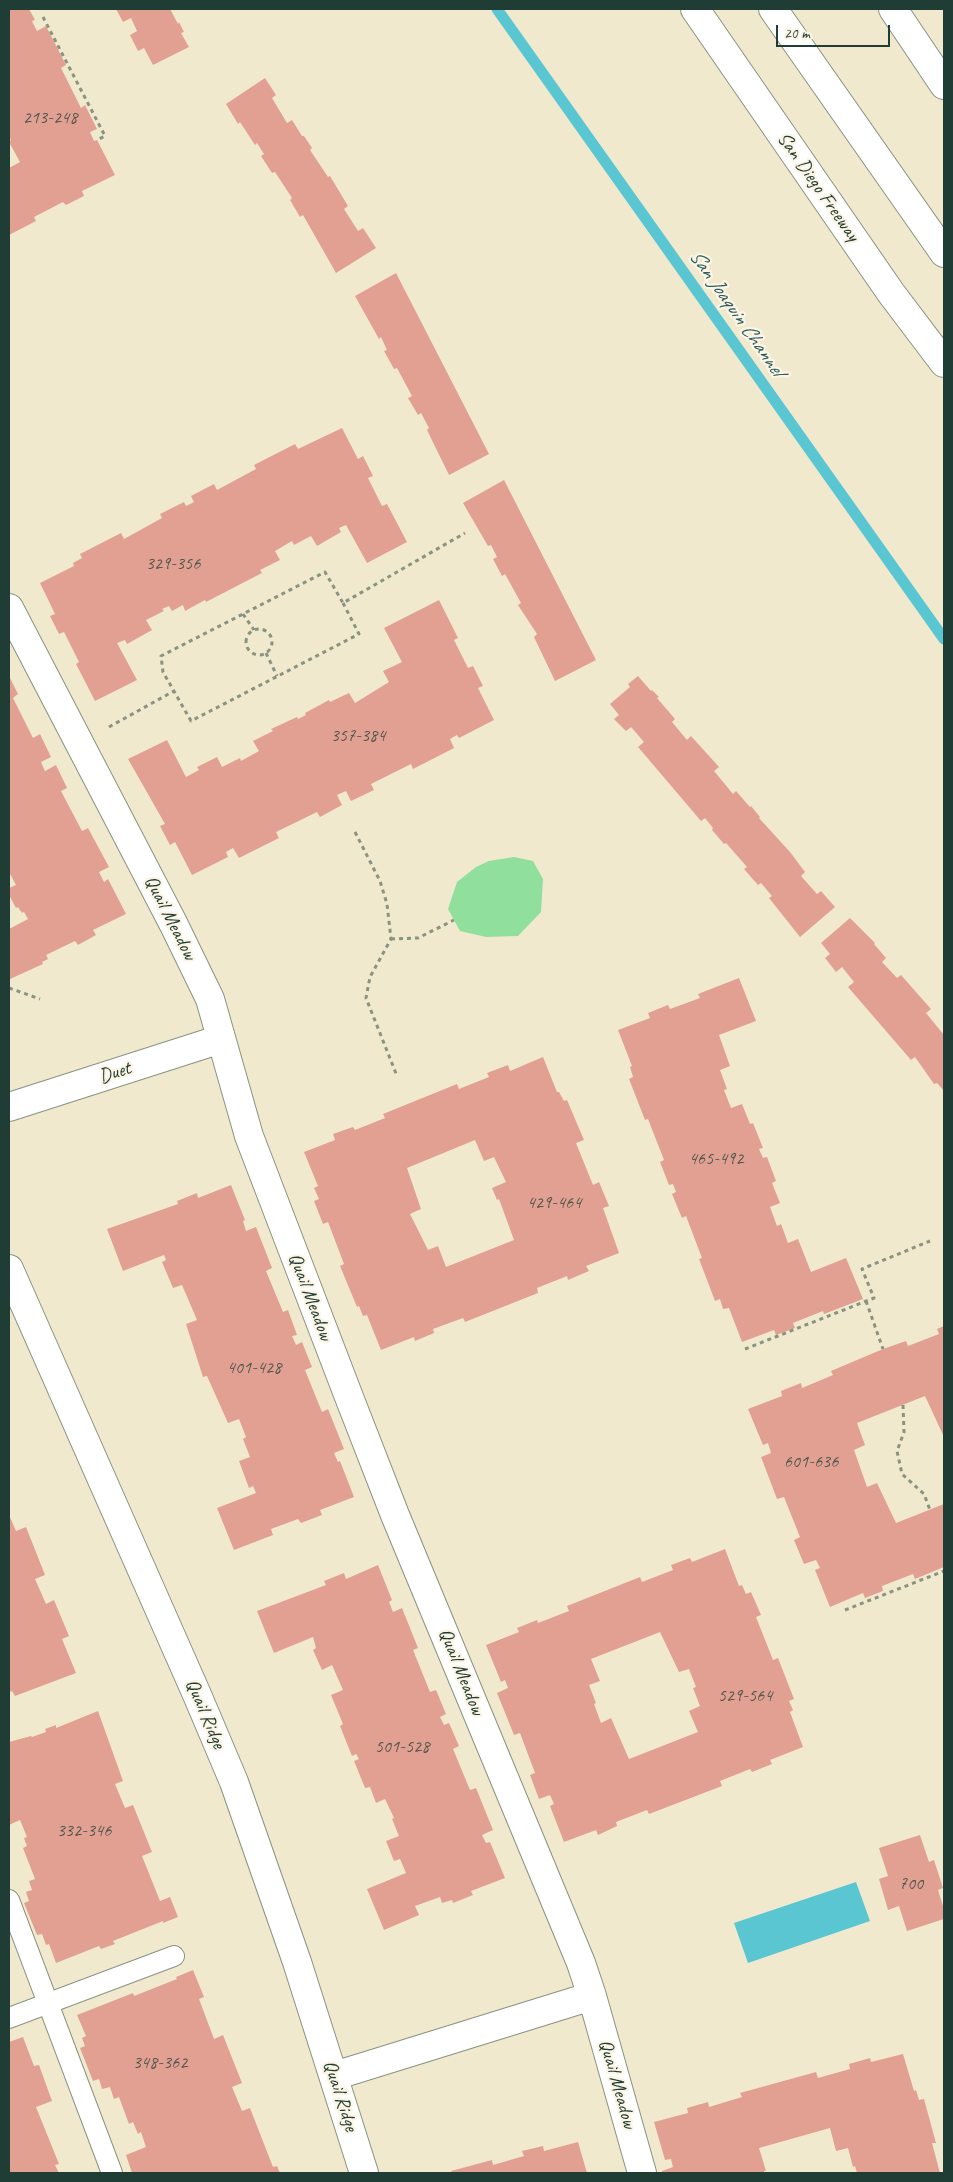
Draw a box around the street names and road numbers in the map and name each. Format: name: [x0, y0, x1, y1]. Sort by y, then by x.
street label: San Diego Freeway: [772, 128, 864, 246]
street label: Quail Meadow: [139, 872, 201, 964]
street label: Duet: [96, 1057, 134, 1089]
street label: Quail Meadow: [282, 1250, 338, 1344]
street label: Quail Meadow: [433, 1625, 489, 1719]
street label: Quail Ridge: [180, 1676, 230, 1752]
street label: Quail Meadow: [593, 2037, 641, 2131]
street label: Quail Ridge: [317, 2057, 363, 2135]

